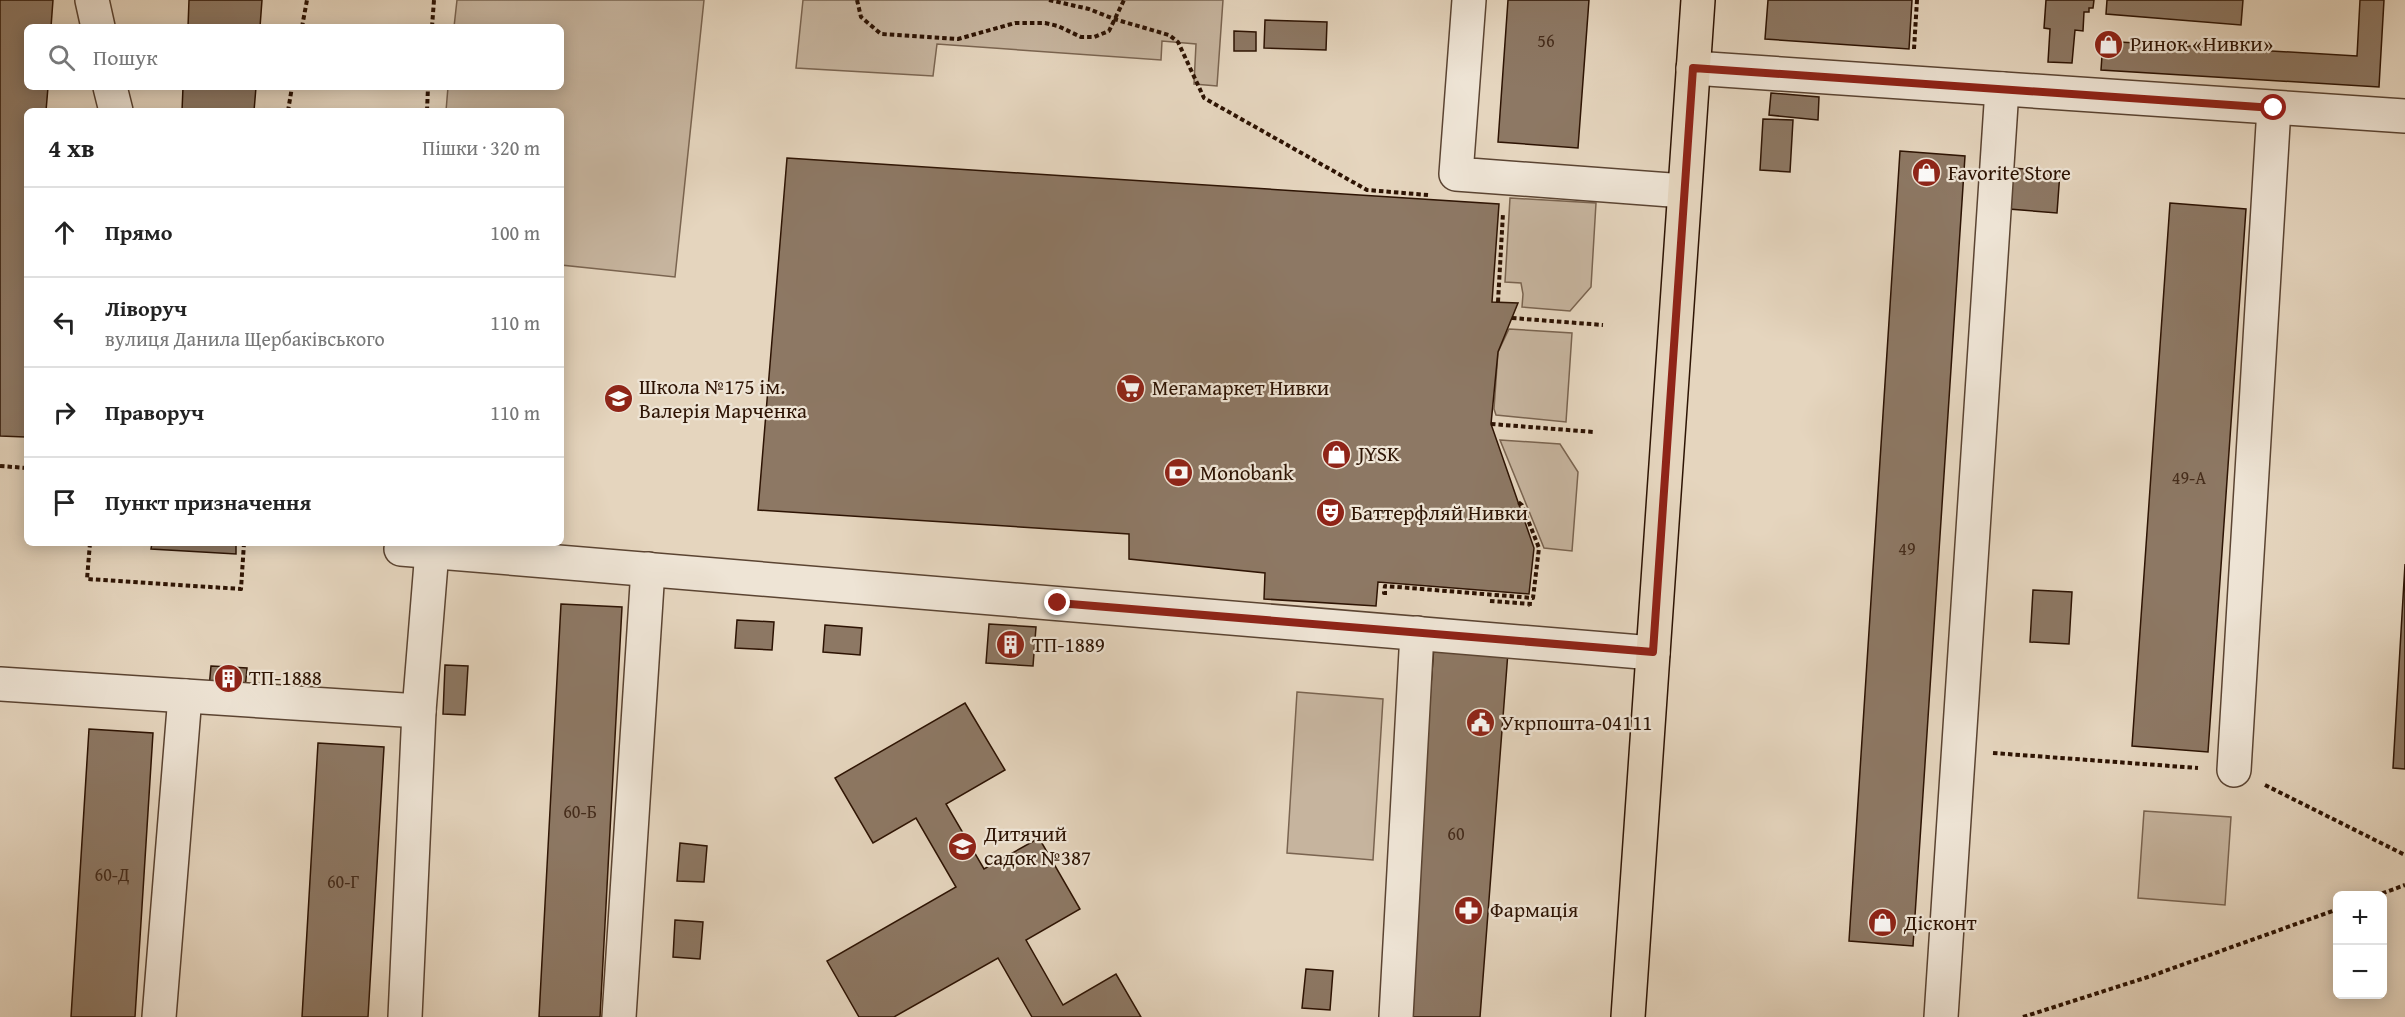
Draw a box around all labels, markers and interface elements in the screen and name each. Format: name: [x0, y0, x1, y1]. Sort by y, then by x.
search box: [24, 24, 564, 90]
house number: 56: [1537, 27, 1555, 54]
shop icon: Ринок «Нивки»: [2093, 28, 2125, 60]
place label: Ринок «Нивки»: [2130, 28, 2273, 59]
icon: search: [45, 41, 78, 74]
text: Пошук: [93, 41, 158, 73]
route start: [2260, 94, 2286, 120]
text: 4 хв: [48, 128, 95, 167]
text: Пішки · 320 m: [422, 133, 540, 162]
shop icon: Favorite Store: [1911, 157, 1943, 189]
place label: Favorite Store: [1948, 157, 2071, 188]
icon: ahead: [48, 216, 81, 249]
text: Прямо: [105, 216, 172, 248]
text: 100 m: [490, 218, 540, 247]
text: Ліворуч: [105, 292, 187, 324]
icon: left: [48, 306, 81, 339]
text: 110 m: [490, 308, 540, 337]
text: вулиця Данила Щербаківського: [105, 324, 385, 353]
place label: Школа №175 ім. Валерія Марченка: [639, 371, 807, 426]
supermarket icon: Мегамаркет Нивки: [1115, 372, 1147, 404]
place label: Мегамаркет Нивки: [1152, 372, 1329, 403]
school or university icon: Школа №175 ім. Валерія Марченка: [602, 383, 634, 415]
icon: right: [48, 396, 81, 429]
text: Праворуч: [105, 396, 204, 428]
text: 110 m: [490, 398, 540, 427]
shop icon: JYSK: [1321, 438, 1353, 470]
place label: JYSK: [1355, 438, 1400, 469]
bank icon: Monobank: [1163, 457, 1195, 489]
place label: Monobank: [1200, 457, 1294, 488]
house number: 49-А: [2172, 464, 2206, 491]
icon: arrive: [48, 486, 81, 519]
text: Пункт призначення: [105, 486, 311, 518]
theatre icon: Баттерфляй Нивки: [1314, 497, 1346, 529]
place label: Баттерфляй Нивки: [1351, 497, 1528, 528]
house number: 49: [1898, 535, 1916, 562]
route end: [1044, 589, 1070, 615]
building icon: ТП-1889: [995, 629, 1027, 661]
place label: ТП-1889: [1032, 629, 1105, 660]
building icon: ТП-1888: [212, 662, 244, 694]
place label: ТП-1888: [249, 662, 322, 693]
public building icon: Укрпошта-04111: [1464, 707, 1496, 739]
place label: Укрпошта-04111: [1501, 707, 1652, 738]
house number: 60-Б: [563, 798, 597, 825]
place label: Дитячий садок №387: [983, 818, 1091, 873]
house number: 60: [1447, 820, 1465, 847]
school or university icon: Дитячий садок №387: [947, 830, 979, 862]
house number: 60-Д: [94, 861, 130, 888]
house number: 60-Г: [327, 868, 359, 895]
map controls: [2333, 891, 2387, 999]
button: +: [2333, 891, 2387, 945]
pharmacy icon: Фармація: [1453, 894, 1485, 926]
place label: Фармація: [1490, 894, 1579, 925]
shop icon: Дісконт: [1867, 907, 1899, 939]
place label: Дісконт: [1903, 907, 1977, 938]
button: −: [2333, 945, 2387, 999]

